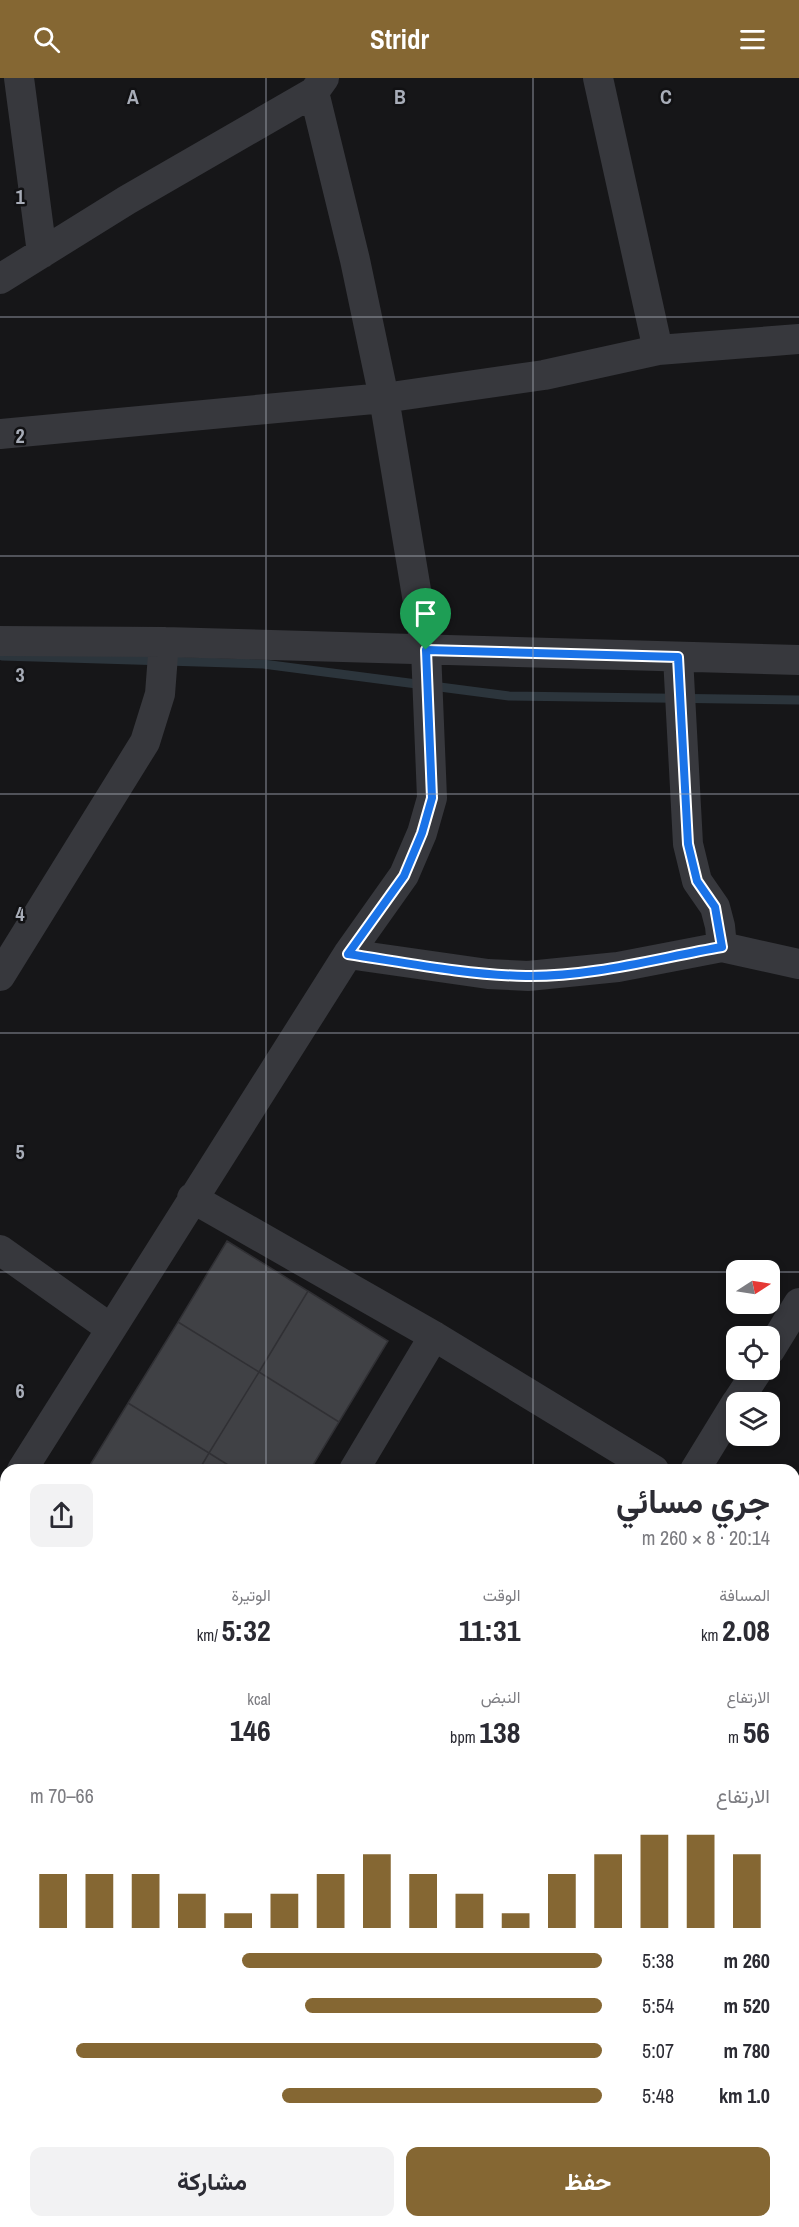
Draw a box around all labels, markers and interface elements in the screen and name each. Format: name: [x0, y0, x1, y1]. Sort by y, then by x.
text: Stridr: [370, 21, 429, 57]
icon: search: [30, 23, 63, 56]
icon: menu: [736, 23, 769, 56]
text: A: [127, 83, 139, 110]
text: B: [394, 83, 406, 110]
text: C: [660, 83, 672, 110]
text: 1: [15, 183, 25, 210]
text: 2: [15, 422, 25, 449]
pin: [400, 588, 451, 650]
icon: arrive: [409, 597, 442, 630]
text: 3: [15, 661, 25, 688]
text: 4: [15, 900, 25, 927]
text: 5: [15, 1138, 25, 1165]
north arrow: [726, 1260, 780, 1314]
map controls: [726, 1260, 780, 1446]
button: locate: [726, 1326, 780, 1380]
text: 6: [15, 1377, 25, 1404]
button: layers: [726, 1392, 780, 1446]
text: جري مسائي: [616, 1479, 770, 1523]
button: share: [30, 1484, 93, 1547]
text: 20:14 · 8 × 260 m: [642, 1524, 770, 1551]
text: الوتيرة: [232, 1584, 271, 1606]
text: الوقت: [483, 1584, 520, 1606]
text: المسافة: [719, 1584, 770, 1606]
text: 5:32: [221, 1610, 271, 1650]
text: 11:31: [459, 1610, 520, 1650]
text: 2.08: [722, 1610, 770, 1650]
text: /km: [197, 1624, 221, 1646]
text: km: [701, 1624, 722, 1646]
text: النبض: [481, 1686, 520, 1708]
text: الارتفاع: [727, 1686, 770, 1708]
text: kcal: [247, 1688, 271, 1710]
text: 146: [230, 1710, 271, 1750]
text: 138: [479, 1712, 520, 1752]
text: 56: [743, 1712, 770, 1752]
text: bpm: [450, 1726, 479, 1748]
text: m: [728, 1726, 743, 1748]
text: 66–70 m: [30, 1782, 94, 1809]
text: الارتفاع: [716, 1782, 770, 1809]
text: 5:38: [642, 1947, 674, 1974]
text: 260 m: [723, 1947, 770, 1974]
text: 5:54: [642, 1992, 674, 2019]
text: 520 m: [723, 1992, 770, 2019]
text: 5:07: [642, 2037, 674, 2064]
text: 780 m: [723, 2037, 770, 2064]
text: 5:48: [642, 2082, 674, 2109]
text: 1.0 km: [719, 2082, 770, 2109]
button: مشاركة: [30, 2147, 394, 2216]
button: حفظ: [406, 2147, 770, 2216]

